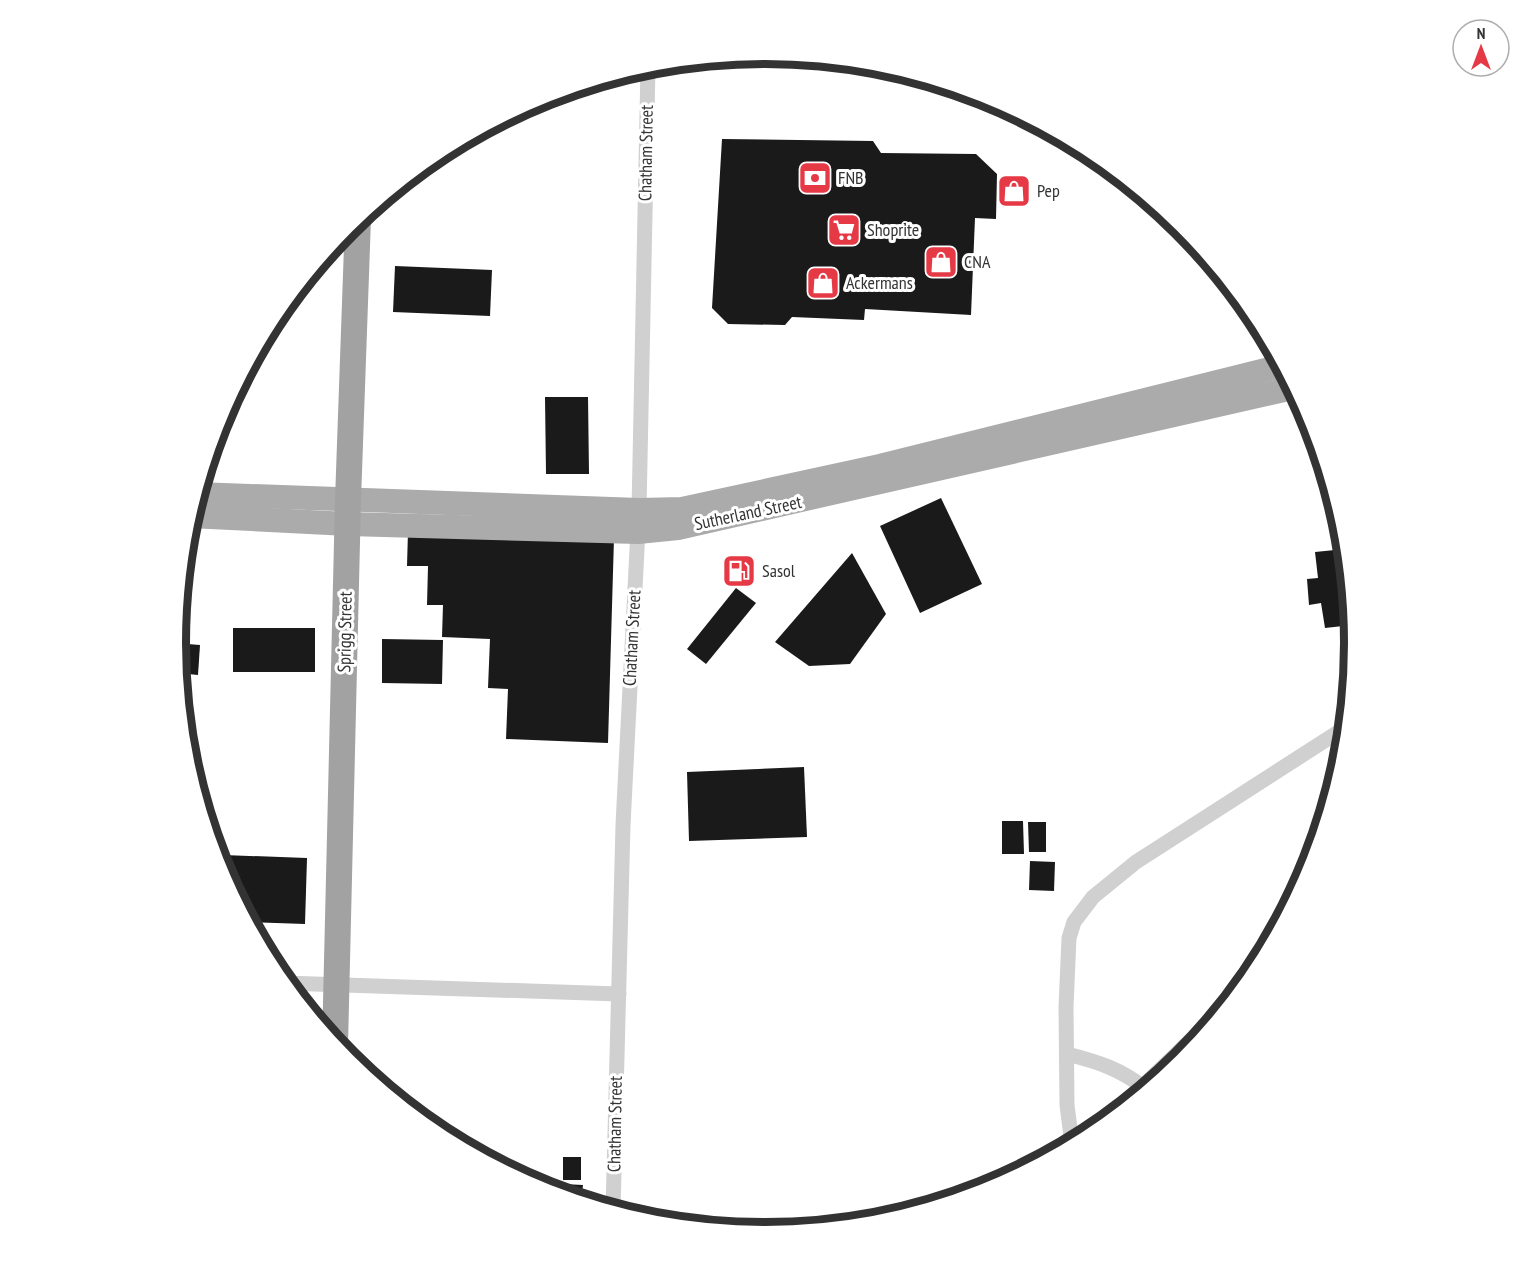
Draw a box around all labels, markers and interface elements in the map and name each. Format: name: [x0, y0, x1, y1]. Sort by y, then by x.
north arrow: [1451, 18, 1511, 78]
text: N: [1477, 23, 1485, 43]
street label: Chatham Street: [633, 105, 658, 201]
bank icon: FNB: [797, 160, 833, 196]
place label: FNB: [838, 166, 864, 189]
shop icon: Pep: [996, 173, 1032, 209]
place label: Pep: [1037, 179, 1060, 202]
supermarket icon: Shoprite: [826, 212, 862, 248]
place label: Shoprite: [867, 218, 919, 241]
shop icon: CNA: [923, 244, 959, 280]
place label: CNA: [964, 250, 991, 273]
shop icon: Ackermans: [805, 265, 841, 301]
place label: Ackermans: [846, 271, 913, 294]
street label: Sutherland Street: [692, 490, 804, 535]
fuel station icon: Sasol: [721, 553, 757, 589]
place label: Sasol: [762, 559, 796, 582]
street label: Chatham Street: [617, 589, 646, 687]
street label: Sprigg Street: [332, 591, 357, 673]
street label: Chatham Street: [602, 1076, 627, 1172]

